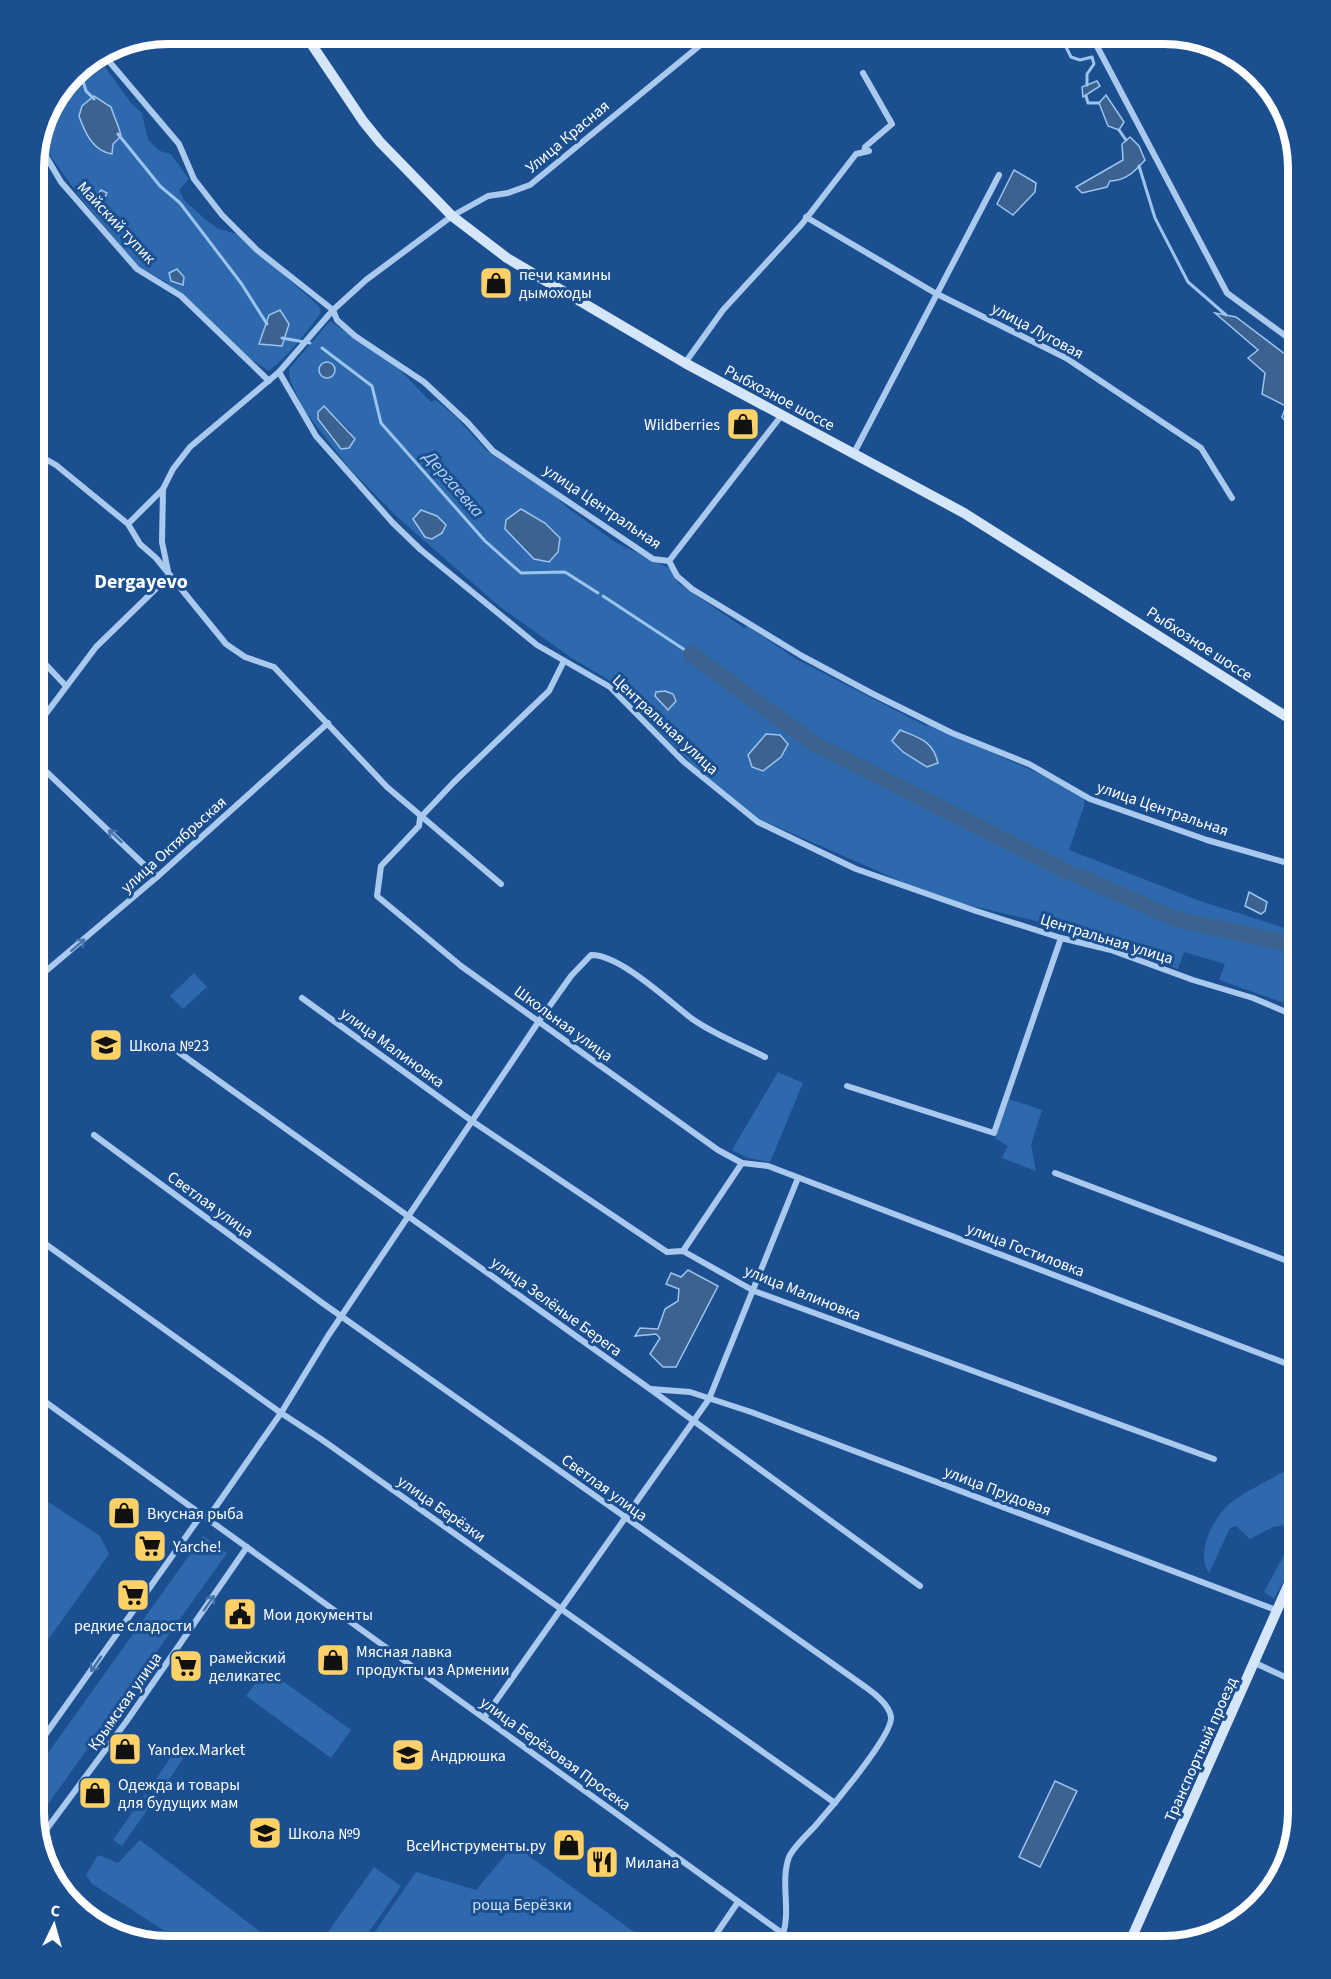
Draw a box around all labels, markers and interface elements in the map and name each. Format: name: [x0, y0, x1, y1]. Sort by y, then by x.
street label: Улица Красная: [521, 95, 614, 178]
street label: Майский тупик: [72, 176, 160, 269]
place label: печи камины дымоходы: [519, 264, 611, 304]
shop icon: печи камины дымоходы: [478, 265, 514, 301]
street label: улица Луговая: [987, 297, 1088, 364]
street label: Рыбхозное шоссе: [720, 360, 839, 436]
shop icon: Wildberries: [725, 406, 761, 442]
place label: Wildberries: [644, 414, 720, 436]
water label: Дергаевка: [417, 445, 490, 523]
street label: улица Центральная: [539, 459, 666, 555]
district label: Dergayevo: [94, 568, 188, 596]
street label: Рыбхозное шоссе: [1142, 601, 1257, 686]
street label: Центральная улица: [607, 670, 723, 780]
street label: улица Центральная: [1094, 776, 1232, 842]
street label: улица Октябрьская: [116, 791, 231, 898]
one-way arrow: [107, 829, 122, 844]
street label: Центральная улица: [1037, 908, 1176, 970]
one-way arrow: [70, 938, 85, 952]
street label: Школьная улица: [510, 980, 617, 1067]
street label: улица Малиновка: [336, 1002, 449, 1093]
school or university icon: Школа №23: [88, 1027, 124, 1063]
place label: Школа №23: [129, 1035, 209, 1057]
street label: Светлая улица: [163, 1166, 258, 1244]
street label: улица Гостиловка: [963, 1217, 1088, 1283]
street label: улица Зелёные Берега: [486, 1252, 627, 1362]
street label: улица Малиновка: [741, 1260, 864, 1326]
street label: Светлая улица: [557, 1449, 652, 1527]
street label: улица Прудовая: [941, 1460, 1054, 1522]
street label: улица Берёзки: [393, 1470, 490, 1547]
shop icon: Вкусная рыба: [106, 1495, 142, 1531]
place label: Вкусная рыба: [147, 1503, 244, 1525]
supermarket icon: Yarche!: [132, 1528, 168, 1564]
place label: Yarche!: [172, 1536, 222, 1558]
supermarket icon: редкие сладости: [115, 1577, 151, 1613]
one-way arrow: [203, 1595, 215, 1612]
public building icon: Мои документы: [222, 1596, 258, 1632]
place label: Мои документы: [263, 1604, 373, 1626]
place label: редкие сладости: [74, 1615, 192, 1637]
place label: Мясная лавка продукты из Армении: [356, 1641, 510, 1681]
shop icon: Мясная лавка продукты из Армении: [315, 1642, 351, 1678]
place label: рамейский деликатес: [209, 1647, 286, 1687]
street label: Крымская улица: [83, 1648, 167, 1755]
supermarket icon: рамейский деликатес: [168, 1648, 204, 1684]
one-way arrow: [90, 1656, 102, 1672]
street label: Транспортный проезд: [1159, 1673, 1243, 1825]
street label: улица Берёзовая Просека: [476, 1692, 635, 1816]
shop icon: Yandex.Market: [107, 1731, 143, 1767]
school or university icon: Андрюшка: [390, 1737, 426, 1773]
place label: Yandex.Market: [147, 1739, 246, 1761]
place label: Андрюшка: [431, 1745, 506, 1767]
place label: Одежда и товары для будущих мам: [118, 1774, 240, 1814]
shop icon: Одежда и товары для будущих мам: [77, 1775, 113, 1811]
school or university icon: Школа №9: [247, 1815, 283, 1851]
place label: Школа №9: [288, 1823, 360, 1845]
shop icon: ВсеИнструменты.ру: [551, 1827, 587, 1863]
place label: ВсеИнструменты.ру: [406, 1835, 547, 1857]
restaurant icon: Милана: [584, 1844, 620, 1880]
place label: Милана: [625, 1852, 679, 1874]
park label: роща Берёзки: [472, 1894, 572, 1916]
north arrow: [24, 1895, 84, 1955]
text: С: [50, 1900, 61, 1922]

